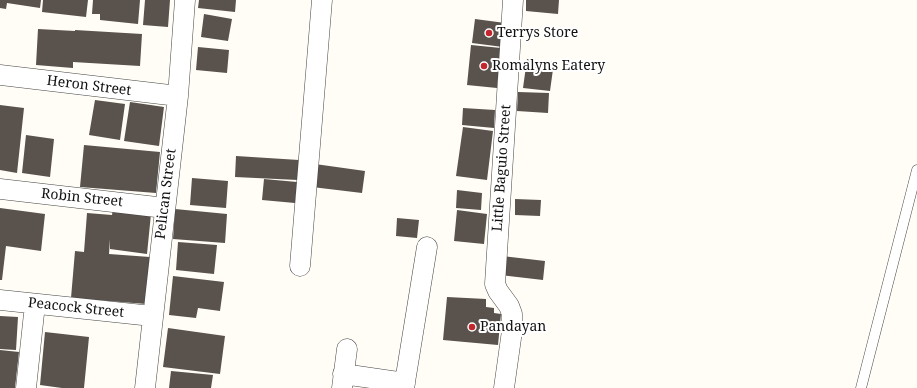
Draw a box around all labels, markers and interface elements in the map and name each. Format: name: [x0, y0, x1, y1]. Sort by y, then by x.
place label: Terrys Store: [497, 25, 578, 41]
marker: Terrys Store: [484, 28, 494, 38]
place label: Romalyns Eatery: [492, 58, 605, 74]
marker: Romalyns Eatery: [479, 61, 489, 71]
street label: Heron Street: [46, 72, 132, 100]
street label: Little Baguio Street: [489, 104, 515, 232]
street label: Pelican Street: [152, 148, 180, 240]
street label: Robin Street: [40, 185, 124, 211]
street label: Peacock Street: [27, 295, 125, 321]
place label: Pandayan: [480, 319, 546, 335]
marker: Pandayan: [467, 322, 477, 332]

